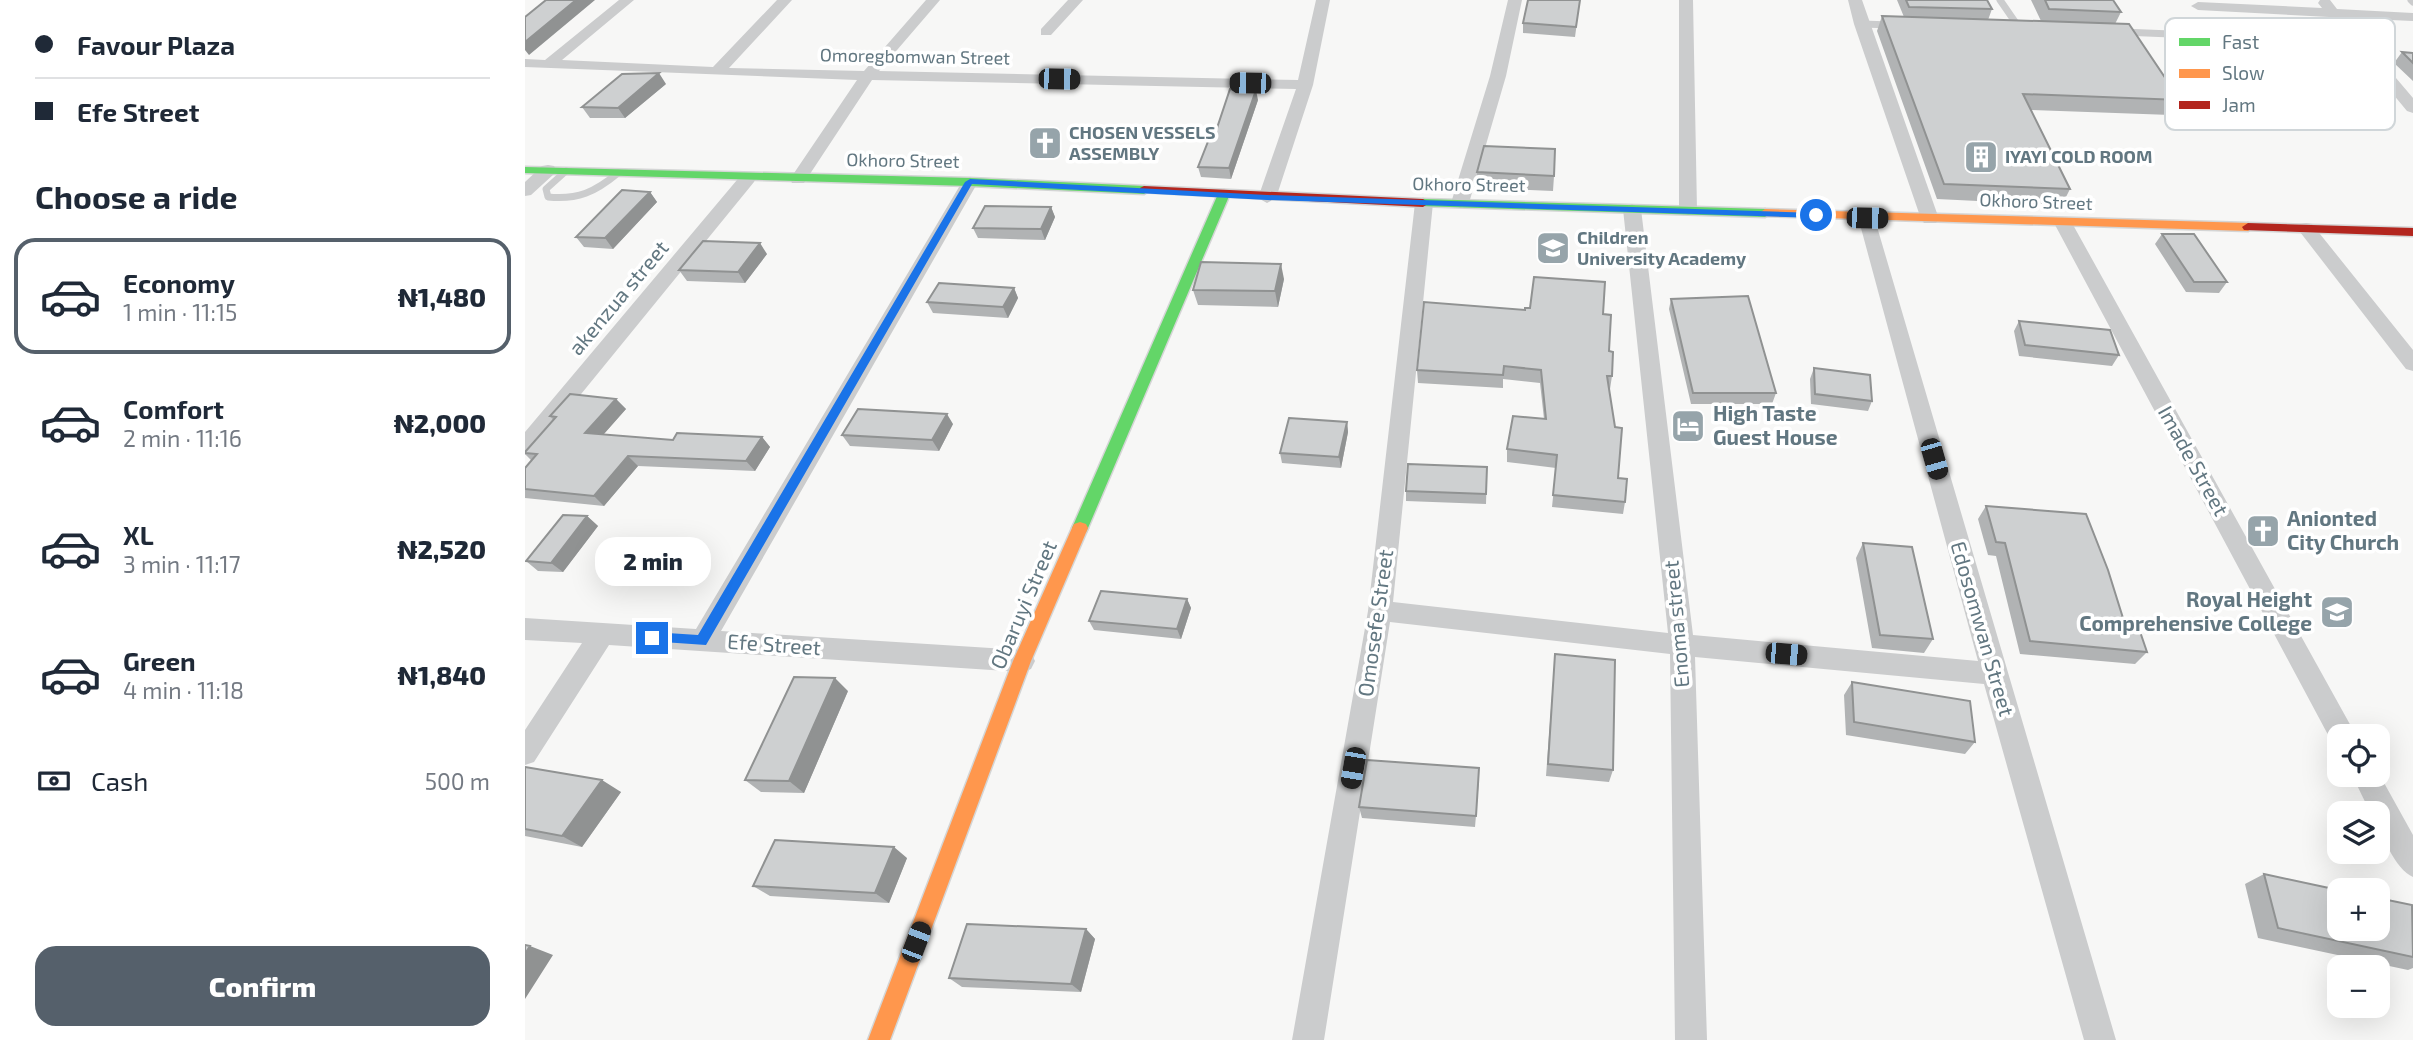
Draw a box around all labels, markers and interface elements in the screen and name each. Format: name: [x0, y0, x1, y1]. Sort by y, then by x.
legend: [2165, 18, 2395, 130]
text: Favour Plaza: [77, 29, 235, 60]
text: Fast: [2222, 30, 2259, 53]
street label: Omoregbomwan Street: [820, 43, 1010, 69]
text: Slow: [2222, 61, 2265, 84]
car: [1038, 68, 1081, 90]
car: [1229, 72, 1272, 94]
text: Jam: [2222, 93, 2256, 116]
text: Efe Street: [77, 96, 199, 127]
place label: CHOSEN VESSELS ASSEMBLY: [1069, 121, 1215, 164]
church icon: CHOSEN VESSELS ASSEMBLY: [1026, 124, 1064, 162]
building icon: IYAYI COLD ROOM: [1962, 138, 2000, 176]
place label: IYAYI COLD ROOM: [2005, 145, 2152, 167]
street label: Okhoro Street: [846, 148, 960, 172]
street label: Okhoro Street: [1412, 172, 1526, 196]
text: Choose a ride: [35, 177, 238, 215]
street label: Okhoro Street: [1979, 188, 2093, 214]
route start: [1800, 199, 1832, 231]
car: [1846, 207, 1889, 229]
place label: Children University Academy: [1577, 226, 1747, 269]
school or university icon: Children University Academy: [1534, 229, 1572, 267]
street label: akenzua street: [563, 235, 673, 359]
icon: car: [39, 265, 102, 328]
text: Economy: [123, 267, 235, 298]
text: ₦1,480: [398, 281, 486, 312]
text: 1 min · 11:15: [123, 298, 237, 326]
icon: car: [39, 391, 102, 454]
text: Comfort: [123, 393, 224, 424]
place label: High Taste Guest House: [1713, 400, 1838, 449]
street label: Imade Street: [2154, 401, 2235, 520]
text: ₦2,000: [394, 407, 486, 438]
hotel icon: High Taste Guest House: [1669, 407, 1707, 445]
text: 2 min · 11:16: [123, 424, 242, 452]
car: [1919, 436, 1950, 482]
place label: Anionted City Church: [2287, 505, 2399, 555]
church icon: Anionted City Church: [2244, 512, 2282, 550]
icon: car: [39, 517, 102, 580]
text: XL: [123, 519, 154, 550]
text: ₦2,520: [397, 533, 486, 564]
callout: 2 min: [594, 536, 710, 586]
street label: Obaruyi Street: [984, 536, 1061, 672]
street label: Edosomwan Street: [1947, 538, 2020, 719]
text: 2 min: [623, 547, 683, 575]
street label: Omosefe Street: [1352, 548, 1397, 698]
text: 3 min · 11:17: [123, 550, 240, 578]
street label: Enoma street: [1657, 559, 1694, 689]
place label: Royal Height Comprehensive College: [2079, 586, 2312, 635]
school or university icon: Royal Height Comprehensive College: [2318, 593, 2356, 631]
route end: [636, 622, 668, 654]
street label: Efe Street: [726, 628, 822, 659]
car: [1765, 642, 1808, 666]
icon: car: [39, 643, 102, 706]
text: Green: [123, 645, 196, 676]
text: ₦1,840: [398, 659, 486, 690]
text: 4 min · 11:18: [123, 676, 244, 704]
map controls: [2327, 724, 2390, 1018]
button: locate: [2327, 724, 2390, 787]
car: [1340, 745, 1367, 791]
icon: cash: [35, 762, 73, 800]
text: Cash: [91, 765, 148, 796]
text: 500 m: [425, 767, 490, 795]
button: layers: [2327, 801, 2390, 864]
button: +: [2327, 878, 2390, 941]
car: [899, 919, 934, 965]
button: Confirm: [35, 946, 490, 1026]
button: −: [2327, 955, 2390, 1018]

